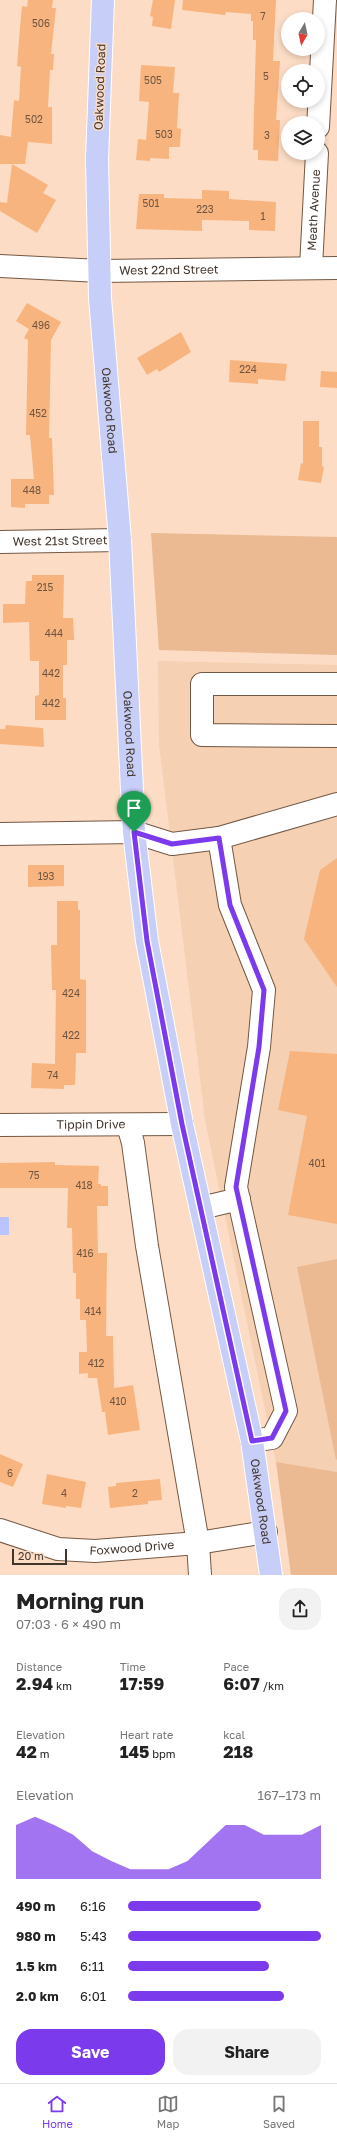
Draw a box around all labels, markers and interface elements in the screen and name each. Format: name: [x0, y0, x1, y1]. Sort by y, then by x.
house number: 7: [260, 10, 266, 22]
north arrow: [281, 12, 325, 56]
map controls: [281, 12, 325, 160]
house number: 506: [32, 17, 50, 29]
street label: Oakwood Road: [90, 44, 109, 130]
button: locate: [281, 64, 325, 108]
house number: 5: [263, 70, 269, 82]
house number: 505: [144, 74, 162, 86]
house number: 502: [25, 113, 43, 125]
button: layers: [281, 116, 325, 160]
house number: 503: [155, 128, 173, 140]
house number: 3: [264, 129, 270, 141]
street label: Meath Avenue: [304, 169, 323, 251]
house number: 501: [143, 197, 160, 209]
house number: 223: [196, 203, 214, 215]
house number: 1: [261, 210, 266, 222]
street label: West 22nd Street: [119, 261, 219, 278]
house number: 496: [32, 319, 50, 331]
house number: 224: [239, 363, 257, 375]
street label: Oakwood Road: [99, 367, 121, 454]
house number: 452: [29, 407, 47, 419]
house number: 448: [23, 484, 41, 496]
street label: West 21st Street: [12, 532, 108, 549]
house number: 215: [37, 581, 53, 593]
house number: 444: [45, 627, 63, 639]
house number: 442: [42, 667, 60, 679]
street label: Oakwood Road: [120, 690, 139, 777]
house number: 442: [42, 697, 60, 709]
pin: [117, 791, 151, 832]
icon: arrive: [123, 797, 145, 819]
house number: 193: [38, 870, 55, 882]
house number: 424: [62, 987, 80, 999]
house number: 422: [62, 1029, 80, 1041]
house number: 74: [47, 1069, 59, 1081]
street label: Tippin Drive: [57, 1116, 125, 1132]
house number: 401: [308, 1157, 326, 1169]
house number: 75: [28, 1169, 40, 1181]
house number: 418: [75, 1179, 93, 1191]
house number: 416: [77, 1247, 94, 1259]
house number: 414: [84, 1305, 102, 1317]
house number: 412: [88, 1357, 105, 1369]
house number: 410: [109, 1395, 127, 1407]
street label: Oakwood Road: [248, 1457, 275, 1545]
house number: 6: [7, 1467, 13, 1479]
house number: 4: [61, 1487, 67, 1499]
house number: 2: [132, 1487, 138, 1499]
street label: Foxwood Drive: [89, 1537, 175, 1558]
scale bar: [12, 1547, 67, 1566]
text: 20 m: [18, 1549, 44, 1562]
text: Morning run: [16, 1587, 144, 1614]
button: share: [279, 1588, 321, 1630]
text: 07:03 · 6 × 490 m: [16, 1616, 121, 1632]
text: Distance: [16, 1660, 62, 1673]
text: Time: [120, 1660, 146, 1673]
text: Pace: [223, 1660, 249, 1673]
text: 2.94: [16, 1673, 53, 1694]
text: 17:59: [120, 1673, 164, 1694]
text: 6:07: [223, 1673, 260, 1694]
text: km: [53, 1679, 72, 1692]
text: /km: [260, 1679, 284, 1692]
text: Elevation: [16, 1728, 65, 1741]
text: Heart rate: [120, 1728, 173, 1741]
text: kcal: [223, 1728, 245, 1741]
text: 42: [16, 1741, 37, 1762]
text: 145: [120, 1741, 149, 1762]
text: 218: [223, 1741, 253, 1762]
text: m: [37, 1747, 50, 1760]
text: bpm: [149, 1747, 175, 1760]
text: Elevation: [16, 1787, 74, 1803]
text: 167–173 m: [257, 1787, 321, 1803]
text: 490 m: [16, 1898, 55, 1914]
text: 6:16: [80, 1898, 106, 1914]
text: 980 m: [16, 1928, 56, 1944]
text: 5:43: [80, 1928, 107, 1944]
text: 1.5 km: [16, 1958, 57, 1974]
text: 6:11: [80, 1958, 104, 1974]
text: 2.0 km: [16, 1988, 59, 2004]
text: 6:01: [80, 1988, 106, 2004]
button: Save: [16, 2029, 165, 2075]
button: Share: [173, 2029, 321, 2075]
tab: Home: [42, 2093, 73, 2130]
tab: Map: [157, 2093, 179, 2130]
tab: Saved: [263, 2093, 295, 2130]

